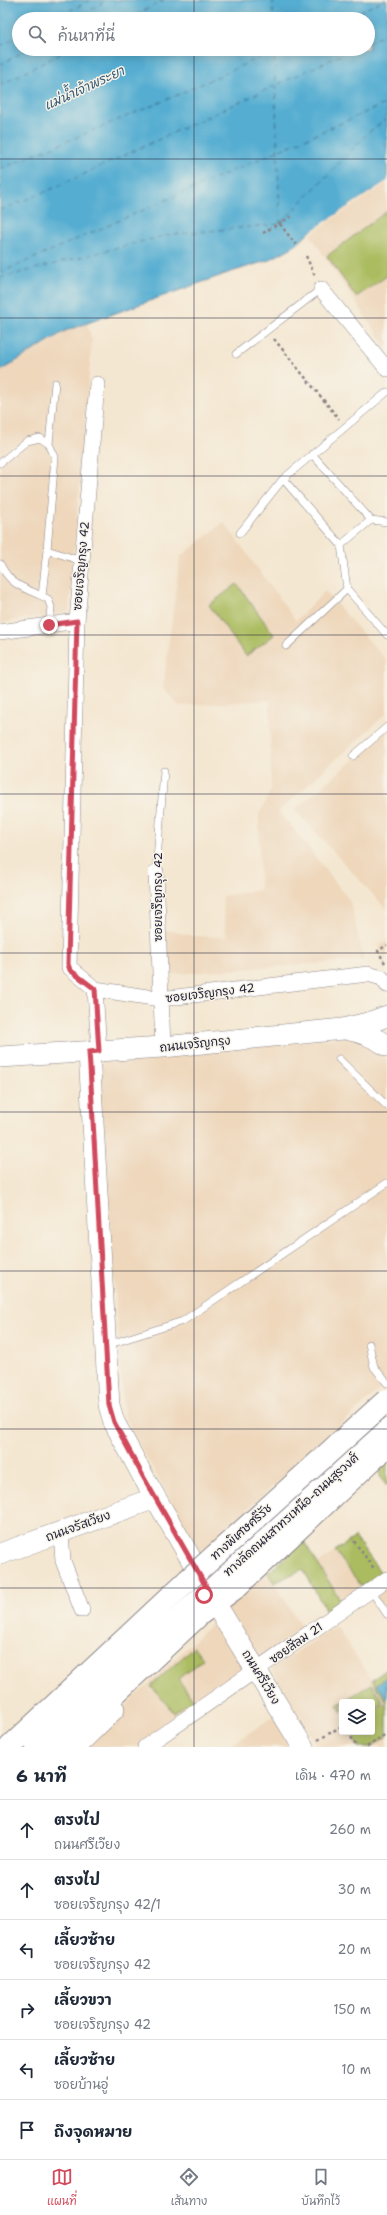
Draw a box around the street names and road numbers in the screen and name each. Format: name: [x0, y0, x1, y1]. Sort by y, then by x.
street label: ซอยเจริญกรุง 42: [69, 521, 94, 611]
street label: ซอยเจรืญกรุง 42: [150, 852, 167, 942]
street label: ซอยเจริญกรุง 42: [165, 980, 256, 1007]
street label: ถนนเจริญกรุง: [159, 1032, 231, 1057]
street label: ทางลัดถนนสาทรเหนือ-ถนนสุรวงศ์: [220, 1449, 363, 1581]
street label: ทางพิเศษศรีรัช: [207, 1500, 275, 1564]
street label: ถนนจรัสเวียง: [43, 1507, 113, 1545]
street label: ซอยสีลม 21: [266, 1619, 326, 1667]
street label: ถนนศรีเวียง: [238, 1647, 284, 1707]

